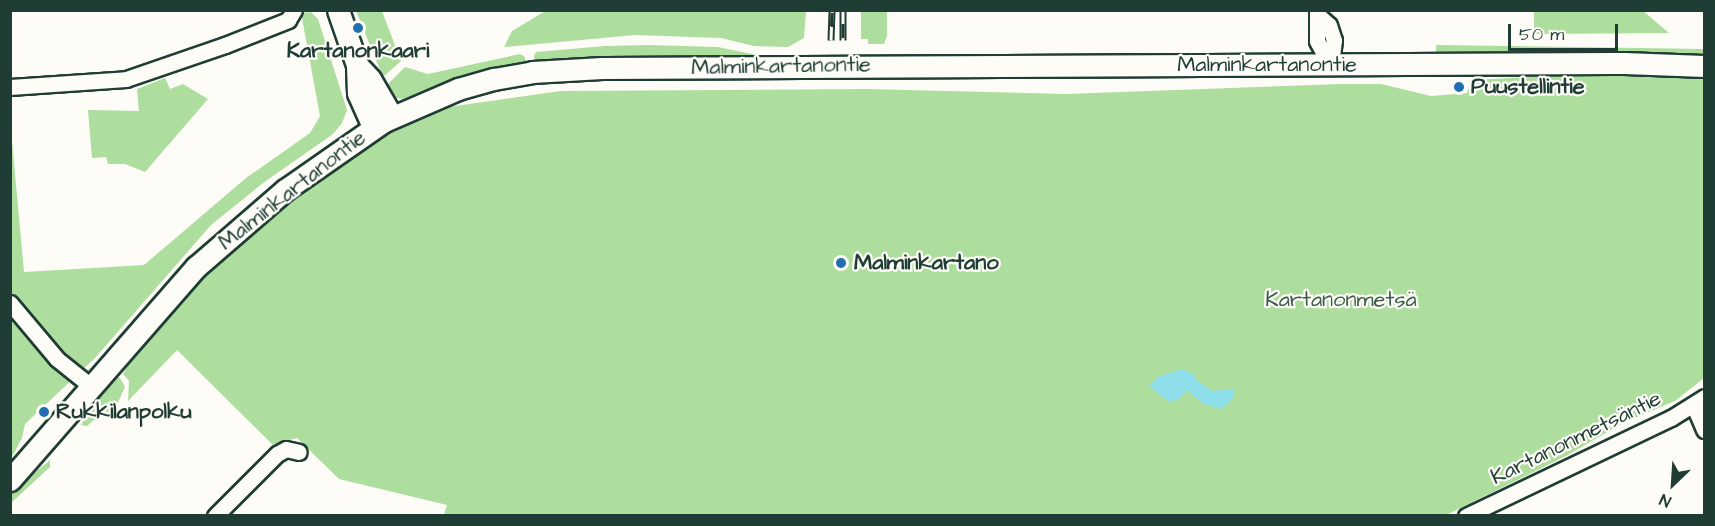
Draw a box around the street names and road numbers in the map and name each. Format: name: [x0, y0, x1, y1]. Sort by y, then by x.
street label: Malminkartanontie: [691, 51, 871, 81]
street label: Malminkartanontie: [1177, 52, 1357, 78]
street label: Malminkartanontie: [213, 124, 371, 256]
street label: Kartanonmetsäntie: [1486, 385, 1666, 491]

